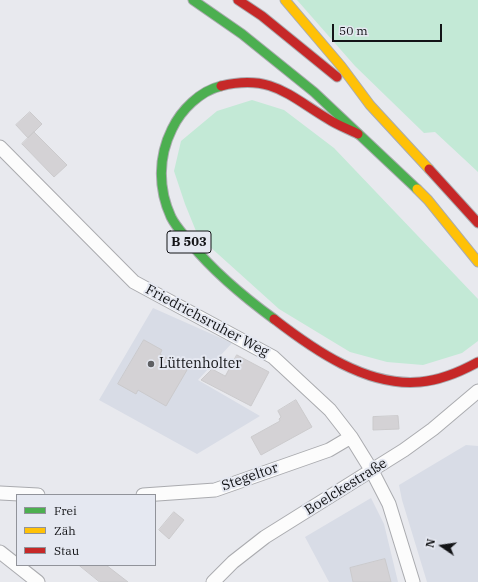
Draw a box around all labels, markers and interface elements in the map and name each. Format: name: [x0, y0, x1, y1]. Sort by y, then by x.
scale bar: [334, 16, 444, 42]
text: 50 m: [339, 23, 368, 38]
road number: B 503: [167, 231, 211, 253]
street label: Friedrichsruher Weg: [142, 281, 272, 361]
place label: Lüttenholter: [159, 356, 242, 372]
marker: Lüttenholter: [146, 359, 156, 369]
street label: Boelckestraße: [302, 455, 390, 519]
street label: Stegeltor: [219, 459, 281, 495]
legend: [16, 494, 156, 566]
text: Frei: [54, 503, 77, 518]
text: Zäh: [54, 523, 76, 538]
north arrow: [422, 526, 462, 566]
text: N: [423, 537, 438, 549]
text: Stau: [54, 543, 79, 558]

